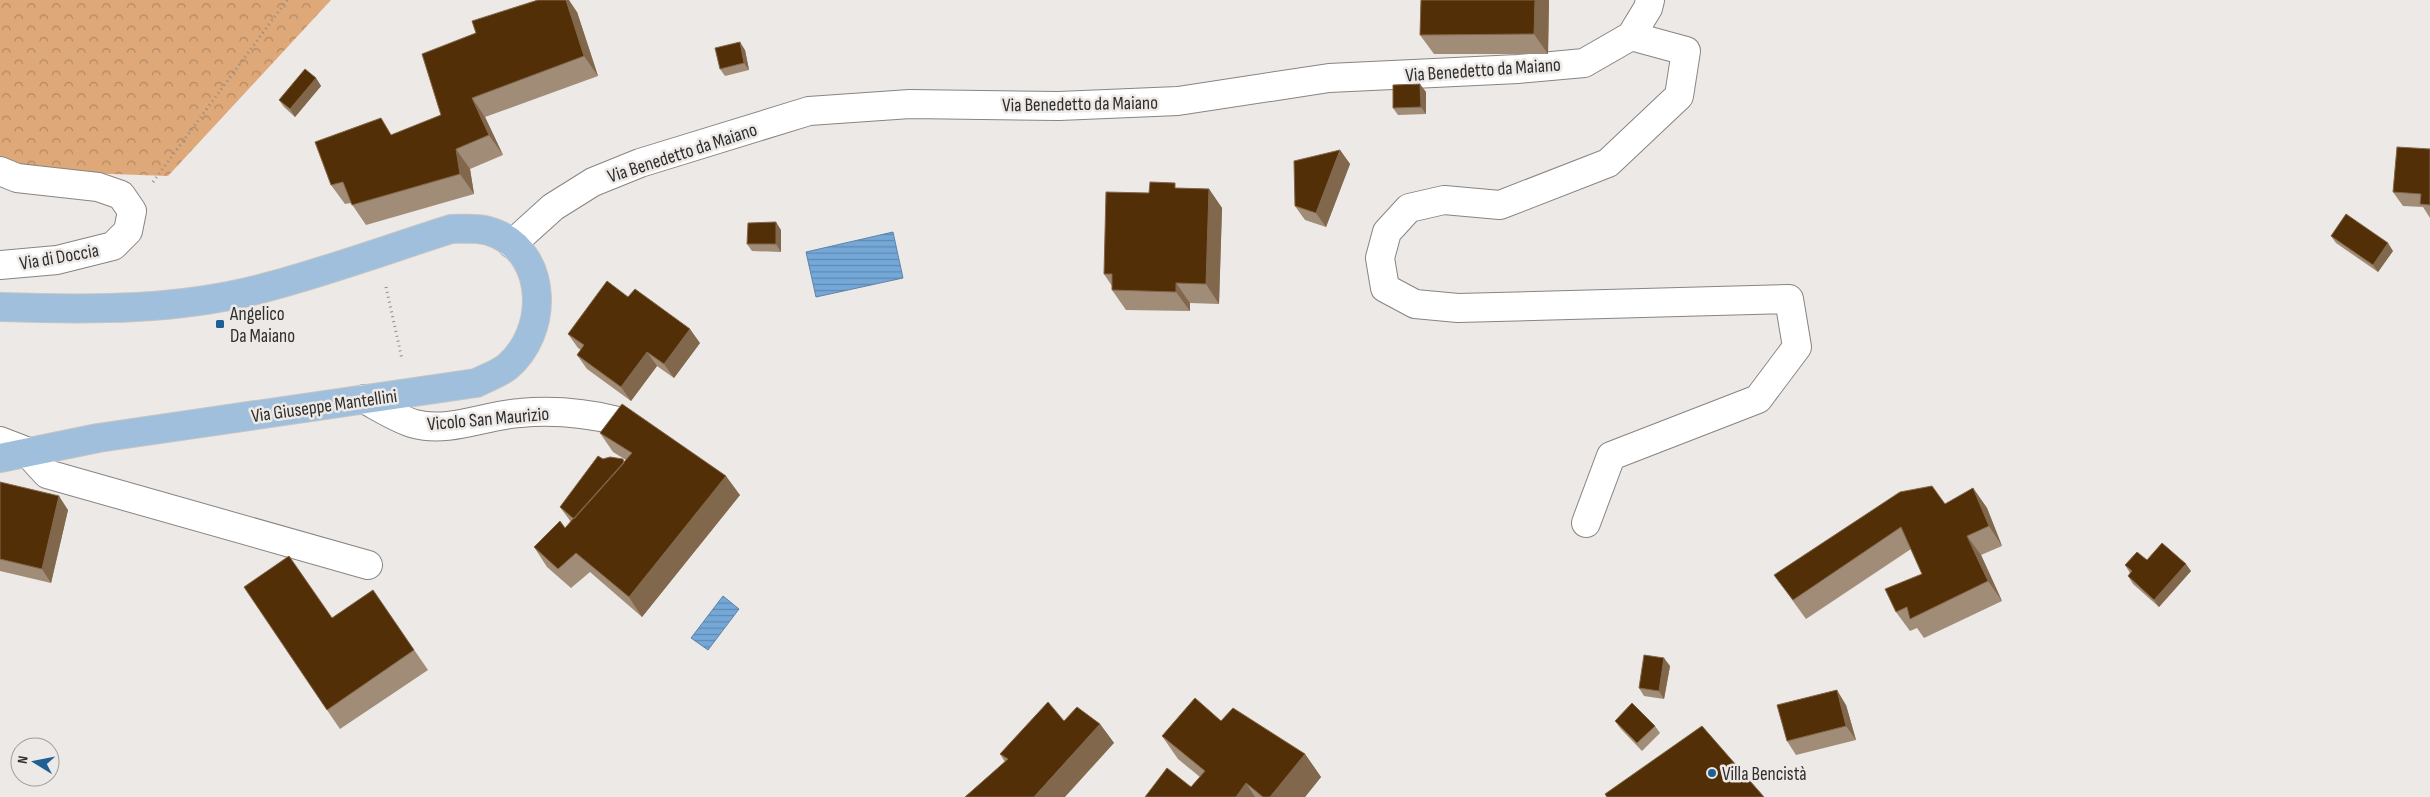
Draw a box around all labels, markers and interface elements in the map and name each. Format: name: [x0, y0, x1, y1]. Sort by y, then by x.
street label: Via Benedetto da Maiano: [1405, 54, 1562, 87]
street label: Via Benedetto da Maiano: [1002, 92, 1158, 117]
street label: Via Benedetto da Maiano: [605, 118, 760, 188]
street label: Via di Doccia: [18, 239, 101, 276]
place label: Angelico Da Maiano: [229, 303, 295, 348]
marker: Angelico Da Maiano: [214, 318, 226, 330]
street label: Via Giuseppe Mantellini: [250, 385, 399, 428]
street label: Vicolo San Maurizio: [426, 403, 550, 436]
north arrow: [10, 737, 60, 787]
text: N: [14, 755, 32, 765]
place label: Villa Bencistà: [1722, 763, 1807, 786]
marker: Villa Bencistà: [1706, 767, 1718, 779]

